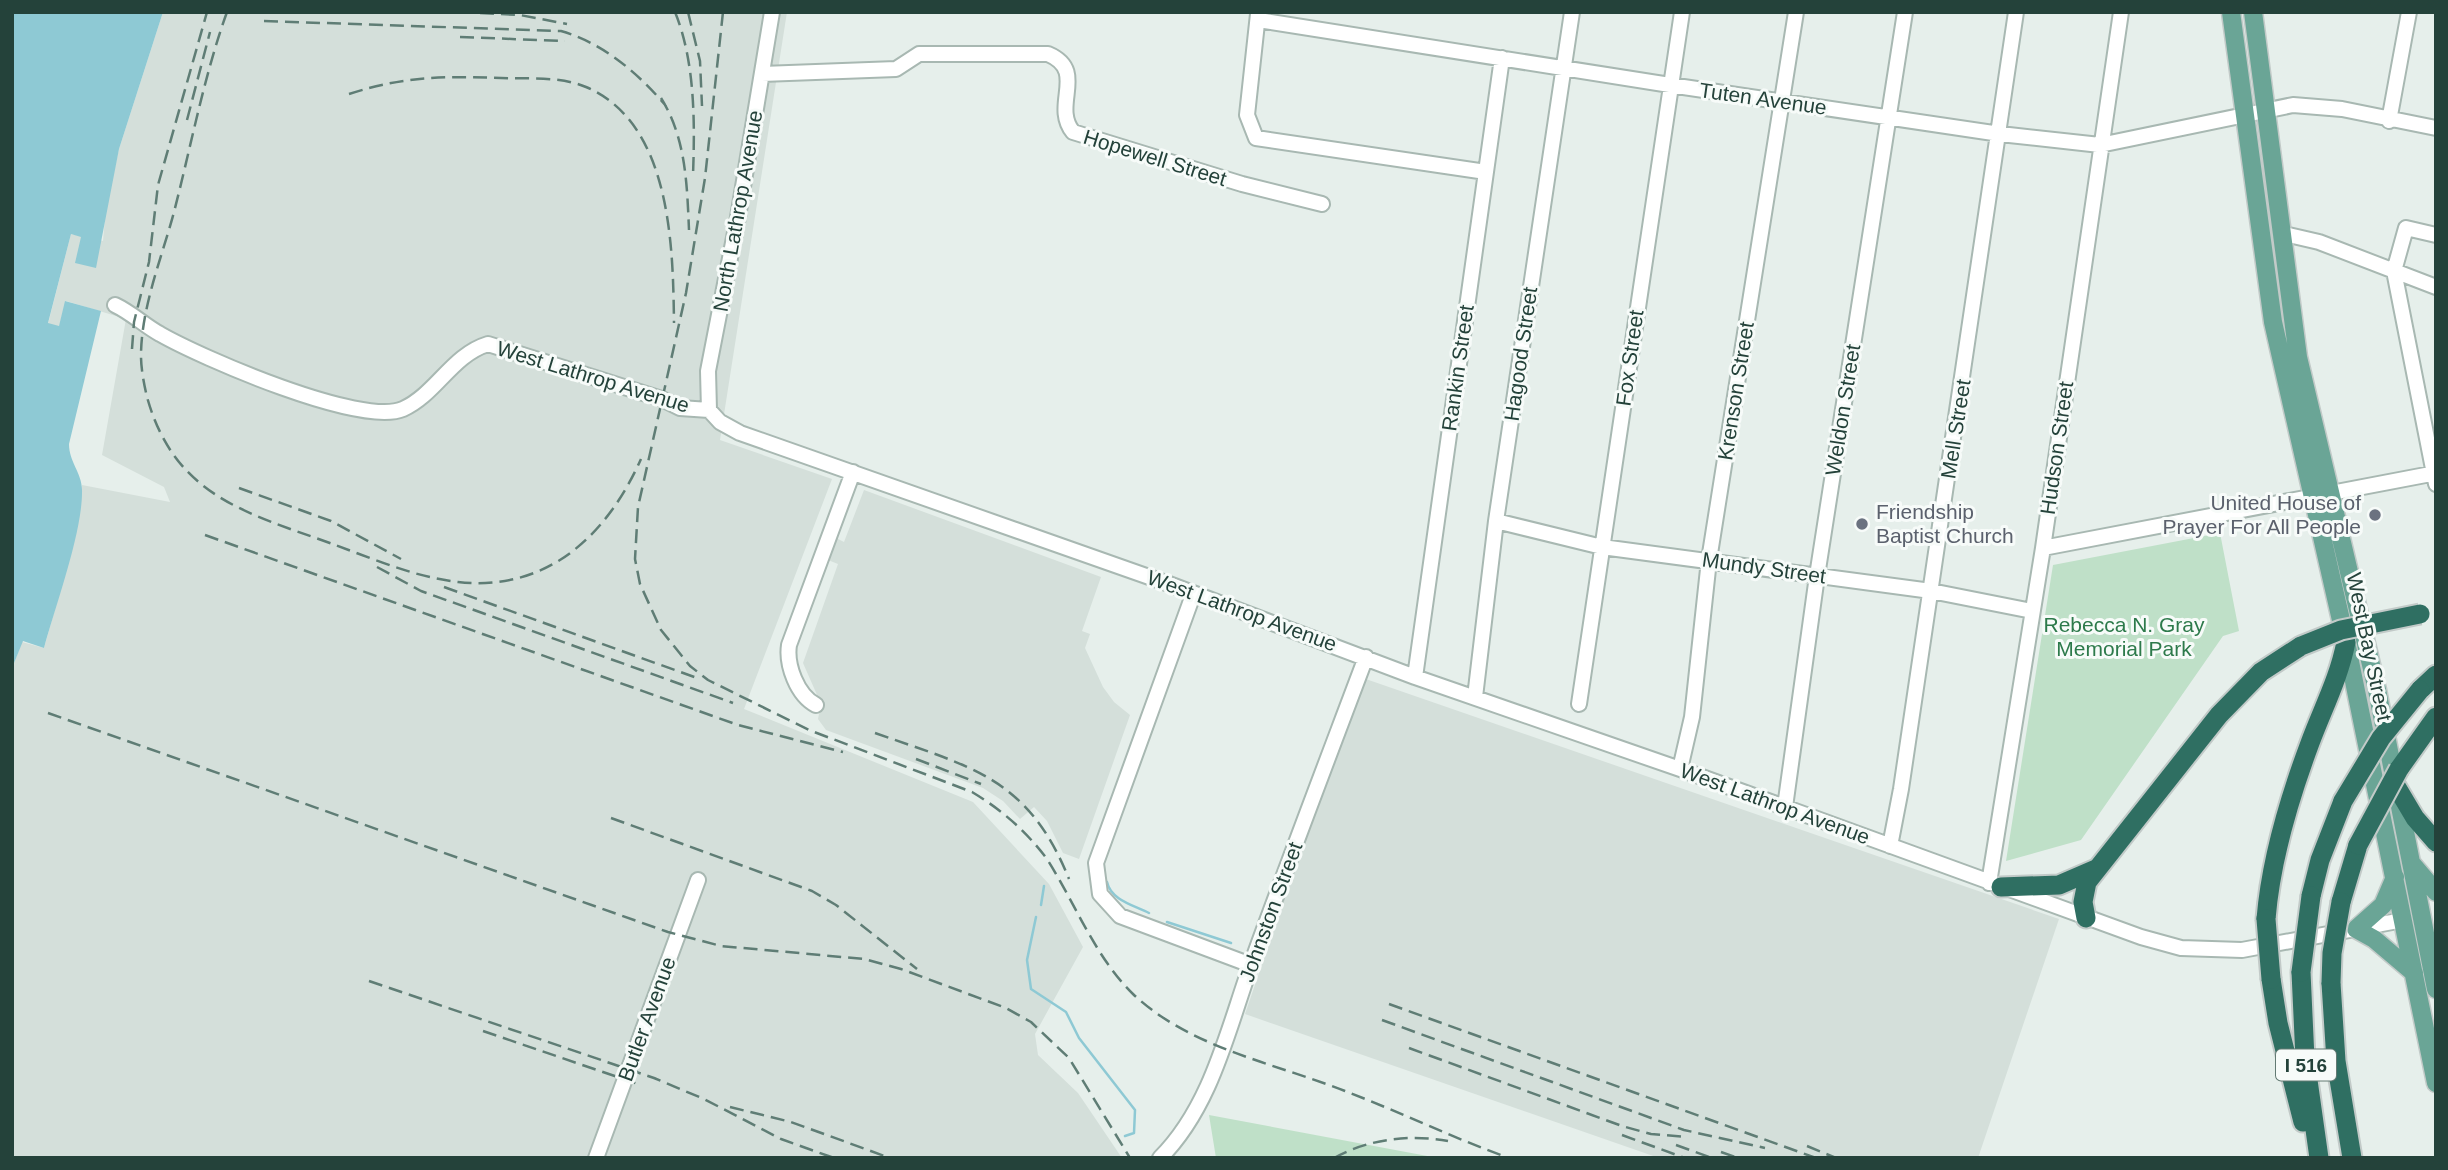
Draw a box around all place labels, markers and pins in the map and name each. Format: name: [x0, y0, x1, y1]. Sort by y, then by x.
place label: United House of Prayer For All People: [2163, 491, 2361, 538]
place label: Friendship Baptist Church: [1876, 500, 2014, 547]
marker: United House of Prayer For All People: [2367, 507, 2383, 523]
marker: Friendship Baptist Church: [1854, 516, 1870, 532]

